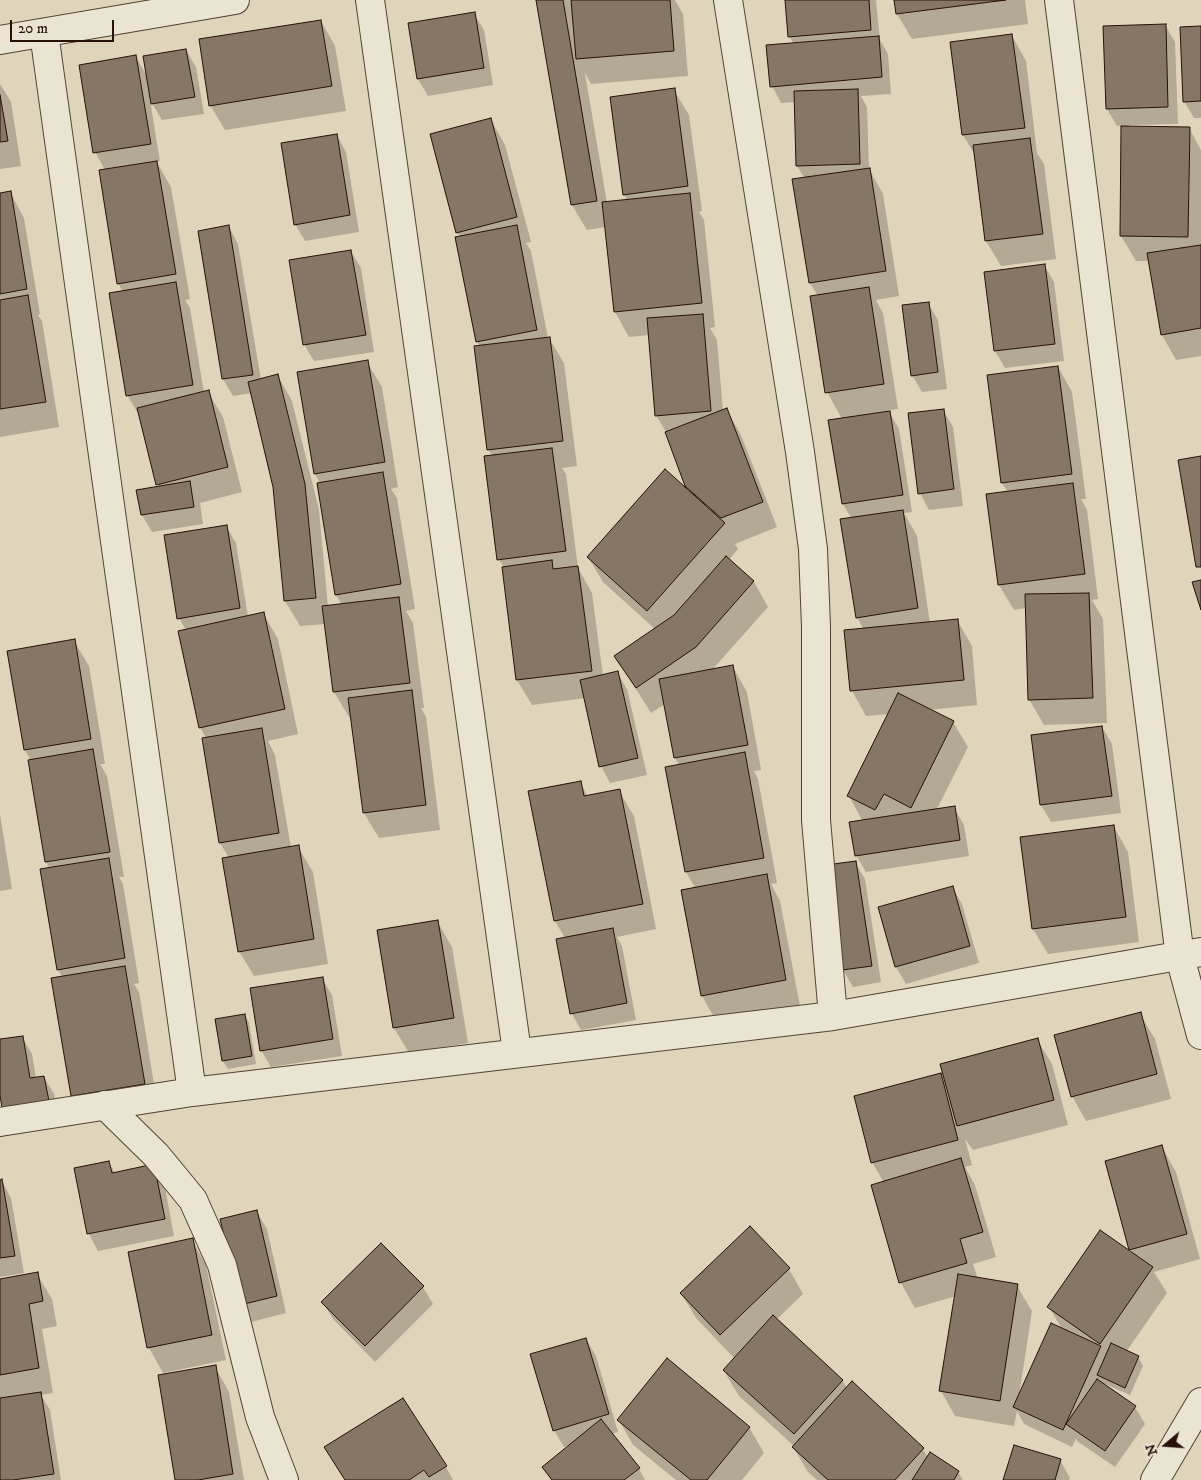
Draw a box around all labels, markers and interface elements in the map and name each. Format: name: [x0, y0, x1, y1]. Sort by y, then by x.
scale bar: [12, 10, 116, 42]
text: 20 m: [18, 19, 48, 38]
north arrow: [1141, 1420, 1191, 1470]
text: N: [1141, 1441, 1162, 1458]

